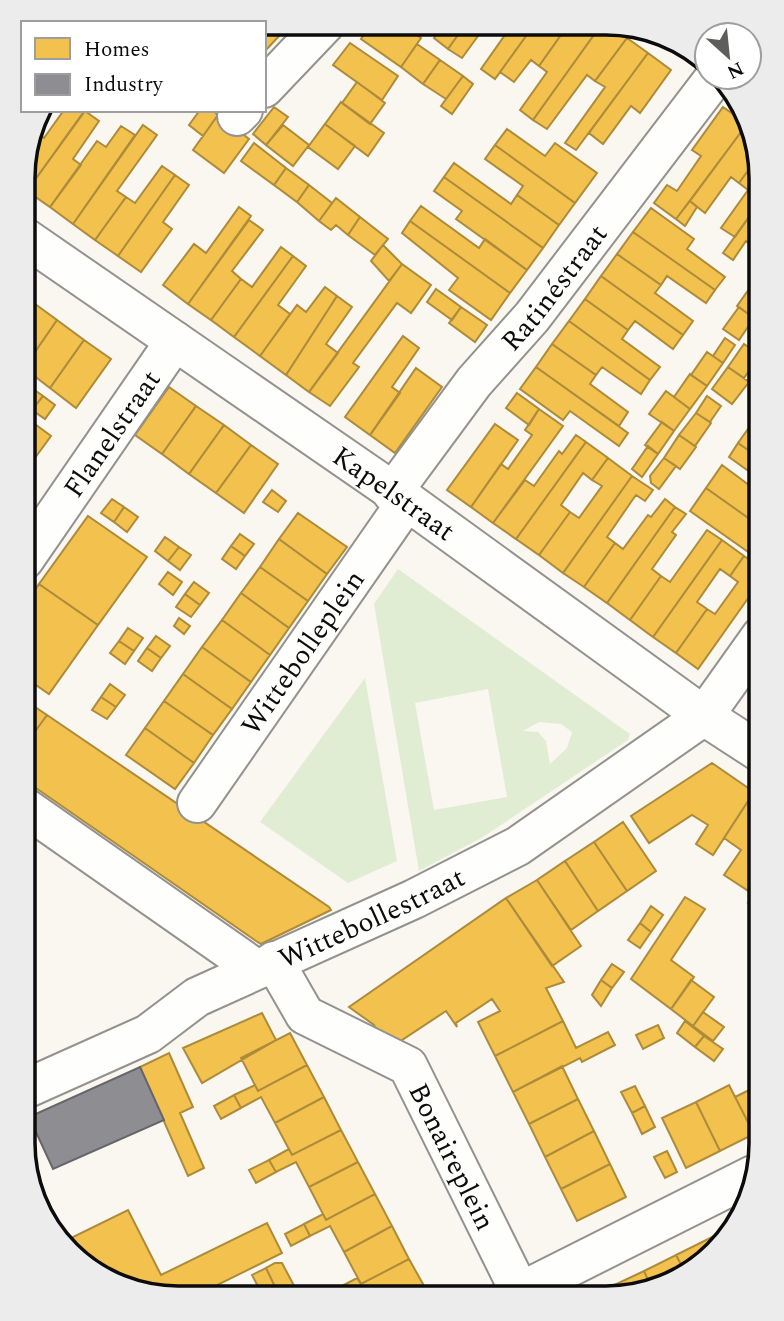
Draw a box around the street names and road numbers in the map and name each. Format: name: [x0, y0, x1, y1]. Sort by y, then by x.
street label: Ratinéstraat: [491, 215, 619, 361]
street label: Flanelstraat: [53, 361, 172, 507]
street label: Kapelstraat: [323, 436, 464, 552]
street label: Wittebolleplein: [231, 561, 376, 744]
street label: Wittebollestraat: [272, 857, 473, 980]
street label: Bonaireplein: [397, 1076, 506, 1238]

